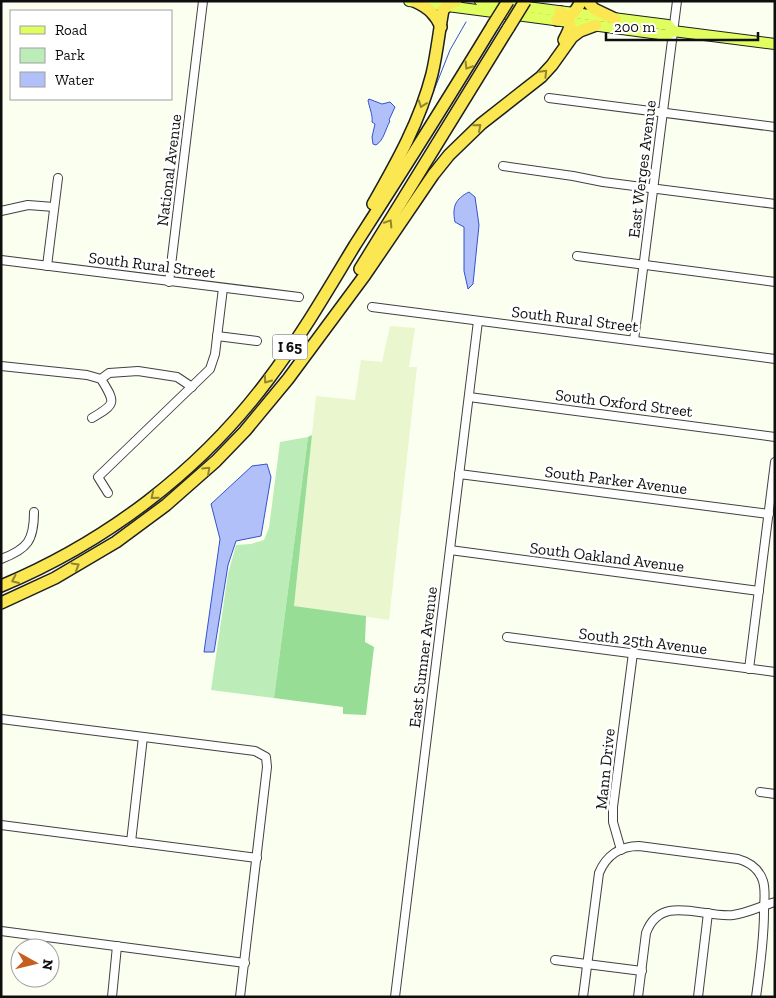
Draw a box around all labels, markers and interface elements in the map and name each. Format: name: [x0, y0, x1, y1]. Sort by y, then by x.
legend: [10, 10, 172, 100]
scale bar: [606, 10, 758, 42]
text: 200 m: [614, 18, 655, 36]
text: Road: [55, 21, 88, 39]
text: Park: [55, 46, 85, 64]
one-way arrow: [464, 61, 474, 70]
one-way arrow: [538, 70, 547, 79]
text: Water: [55, 71, 95, 89]
one-way arrow: [418, 99, 428, 107]
street label: East Werges Avenue: [624, 99, 660, 239]
street label: National Avenue: [153, 113, 185, 227]
one-way arrow: [472, 123, 481, 132]
one-way arrow: [382, 219, 392, 228]
street label: South Rural Street: [88, 248, 216, 282]
street label: South Rural Street: [511, 302, 639, 336]
road number: I 65: [272, 334, 308, 360]
one-way arrow: [265, 374, 273, 383]
street label: South Oxford Street: [554, 385, 694, 421]
street label: South Parker Avenue: [544, 462, 688, 498]
one-way arrow: [201, 467, 210, 476]
one-way arrow: [151, 491, 160, 500]
street label: South Oakland Avenue: [529, 538, 685, 576]
one-way arrow: [71, 562, 80, 572]
one-way arrow: [11, 573, 20, 584]
street label: East Sumner Avenue: [405, 585, 441, 729]
street label: South 25th Avenue: [578, 624, 708, 658]
street label: Mann Drive: [591, 728, 619, 810]
north arrow: [10, 938, 60, 988]
text: N: [38, 958, 57, 972]

